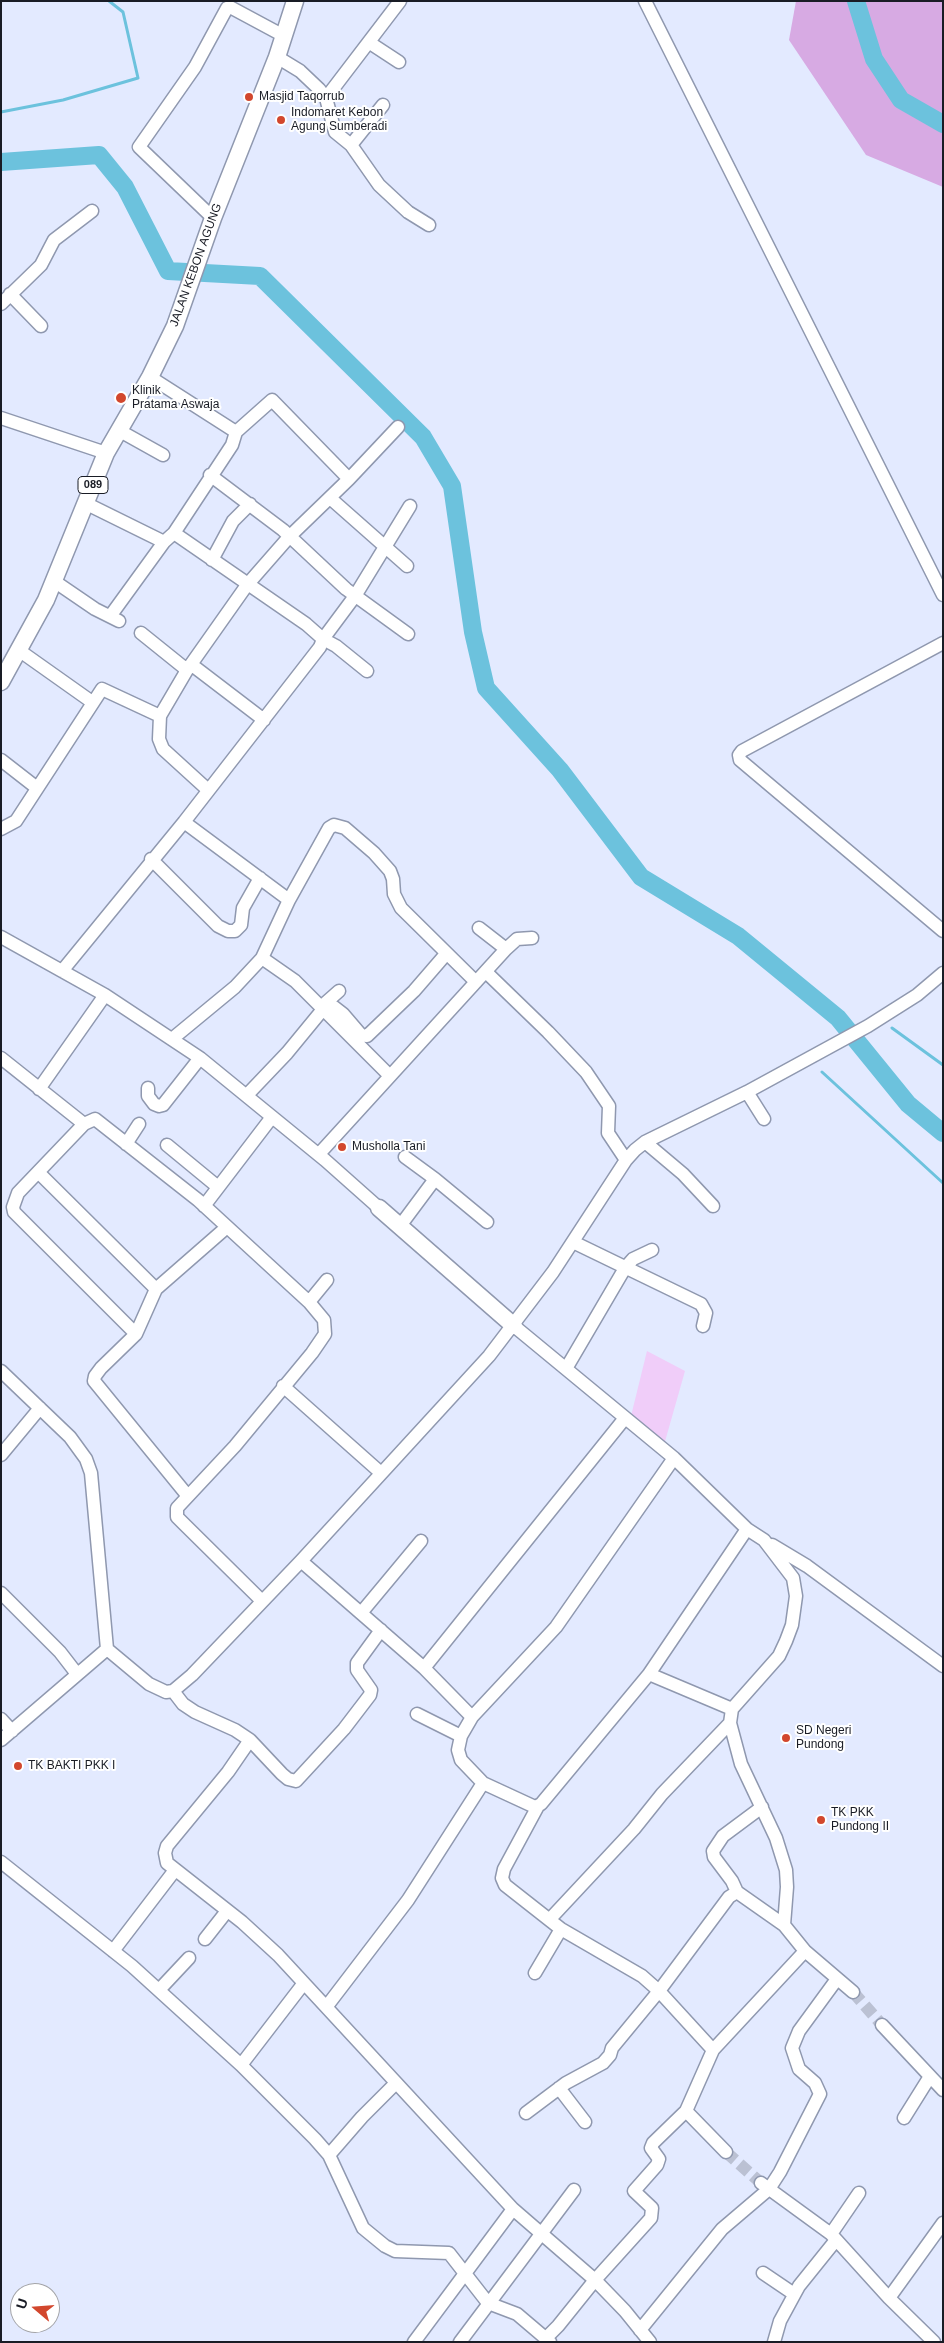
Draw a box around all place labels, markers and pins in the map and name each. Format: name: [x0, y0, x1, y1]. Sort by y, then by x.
place label: Masjid Taqorrub: [259, 90, 344, 104]
marker: Masjid Taqorrub: [243, 91, 255, 103]
place label: Indomaret Kebon Agung Sumberadi: [291, 106, 387, 134]
marker: Indomaret Kebon Agung Sumberadi: [275, 114, 287, 126]
place label: Klinik Pratama Aswaja: [132, 384, 219, 412]
marker: Klinik Pratama Aswaja: [114, 391, 128, 405]
place label: Musholla Tani: [352, 1140, 425, 1154]
marker: Musholla Tani: [336, 1141, 348, 1153]
place label: SD Negeri Pundong: [796, 1724, 851, 1752]
marker: SD Negeri Pundong: [780, 1732, 792, 1744]
place label: TK BAKTI PKK I: [28, 1759, 115, 1773]
marker: TK BAKTI PKK I: [12, 1760, 24, 1772]
place label: TK PKK Pundong II: [831, 1806, 889, 1834]
marker: TK PKK Pundong II: [815, 1814, 827, 1826]

